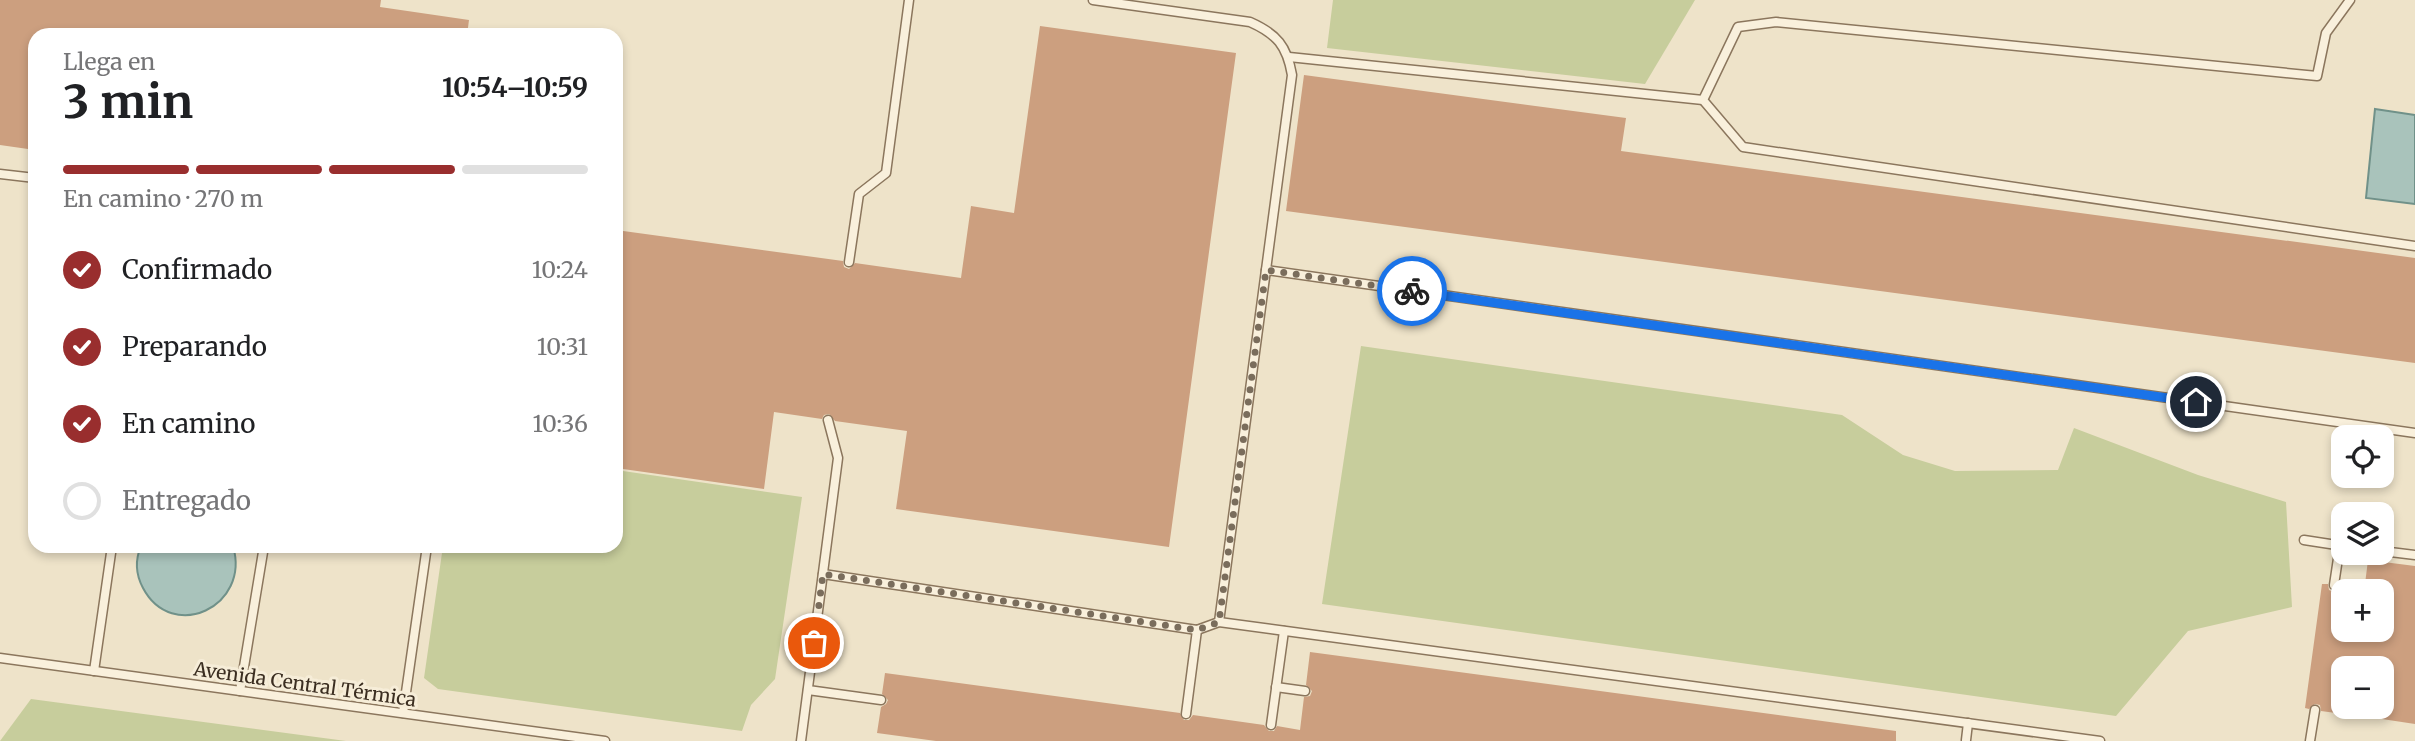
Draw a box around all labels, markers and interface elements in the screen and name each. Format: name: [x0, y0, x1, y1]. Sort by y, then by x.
text: Llega en: [63, 47, 155, 76]
text: 10:54–10:59: [442, 71, 588, 104]
text: 3 min: [63, 73, 193, 131]
text: En camino · 270 m: [63, 184, 263, 213]
icon: check: [63, 251, 101, 289]
text: Confirmado: [122, 253, 272, 286]
text: 10:24: [532, 255, 588, 284]
courier: [1377, 256, 1447, 326]
icon: bike: [1393, 272, 1431, 310]
icon: check: [63, 328, 101, 366]
text: Preparando: [122, 330, 267, 363]
text: 10:31: [537, 332, 588, 361]
pin: [2166, 372, 2226, 432]
icon: home: [2177, 383, 2215, 421]
icon: check: [63, 405, 101, 443]
text: En camino: [122, 407, 255, 440]
text: 10:36: [533, 409, 588, 438]
map controls: [2331, 425, 2394, 719]
button: locate: [2331, 425, 2394, 488]
text: Entregado: [122, 484, 251, 517]
button: layers: [2331, 502, 2394, 565]
button: +: [2331, 579, 2394, 642]
pin: [784, 613, 844, 673]
icon: bag: [795, 624, 833, 662]
street label: Avenida Central Térmica: [191, 656, 418, 711]
button: −: [2331, 656, 2394, 719]

